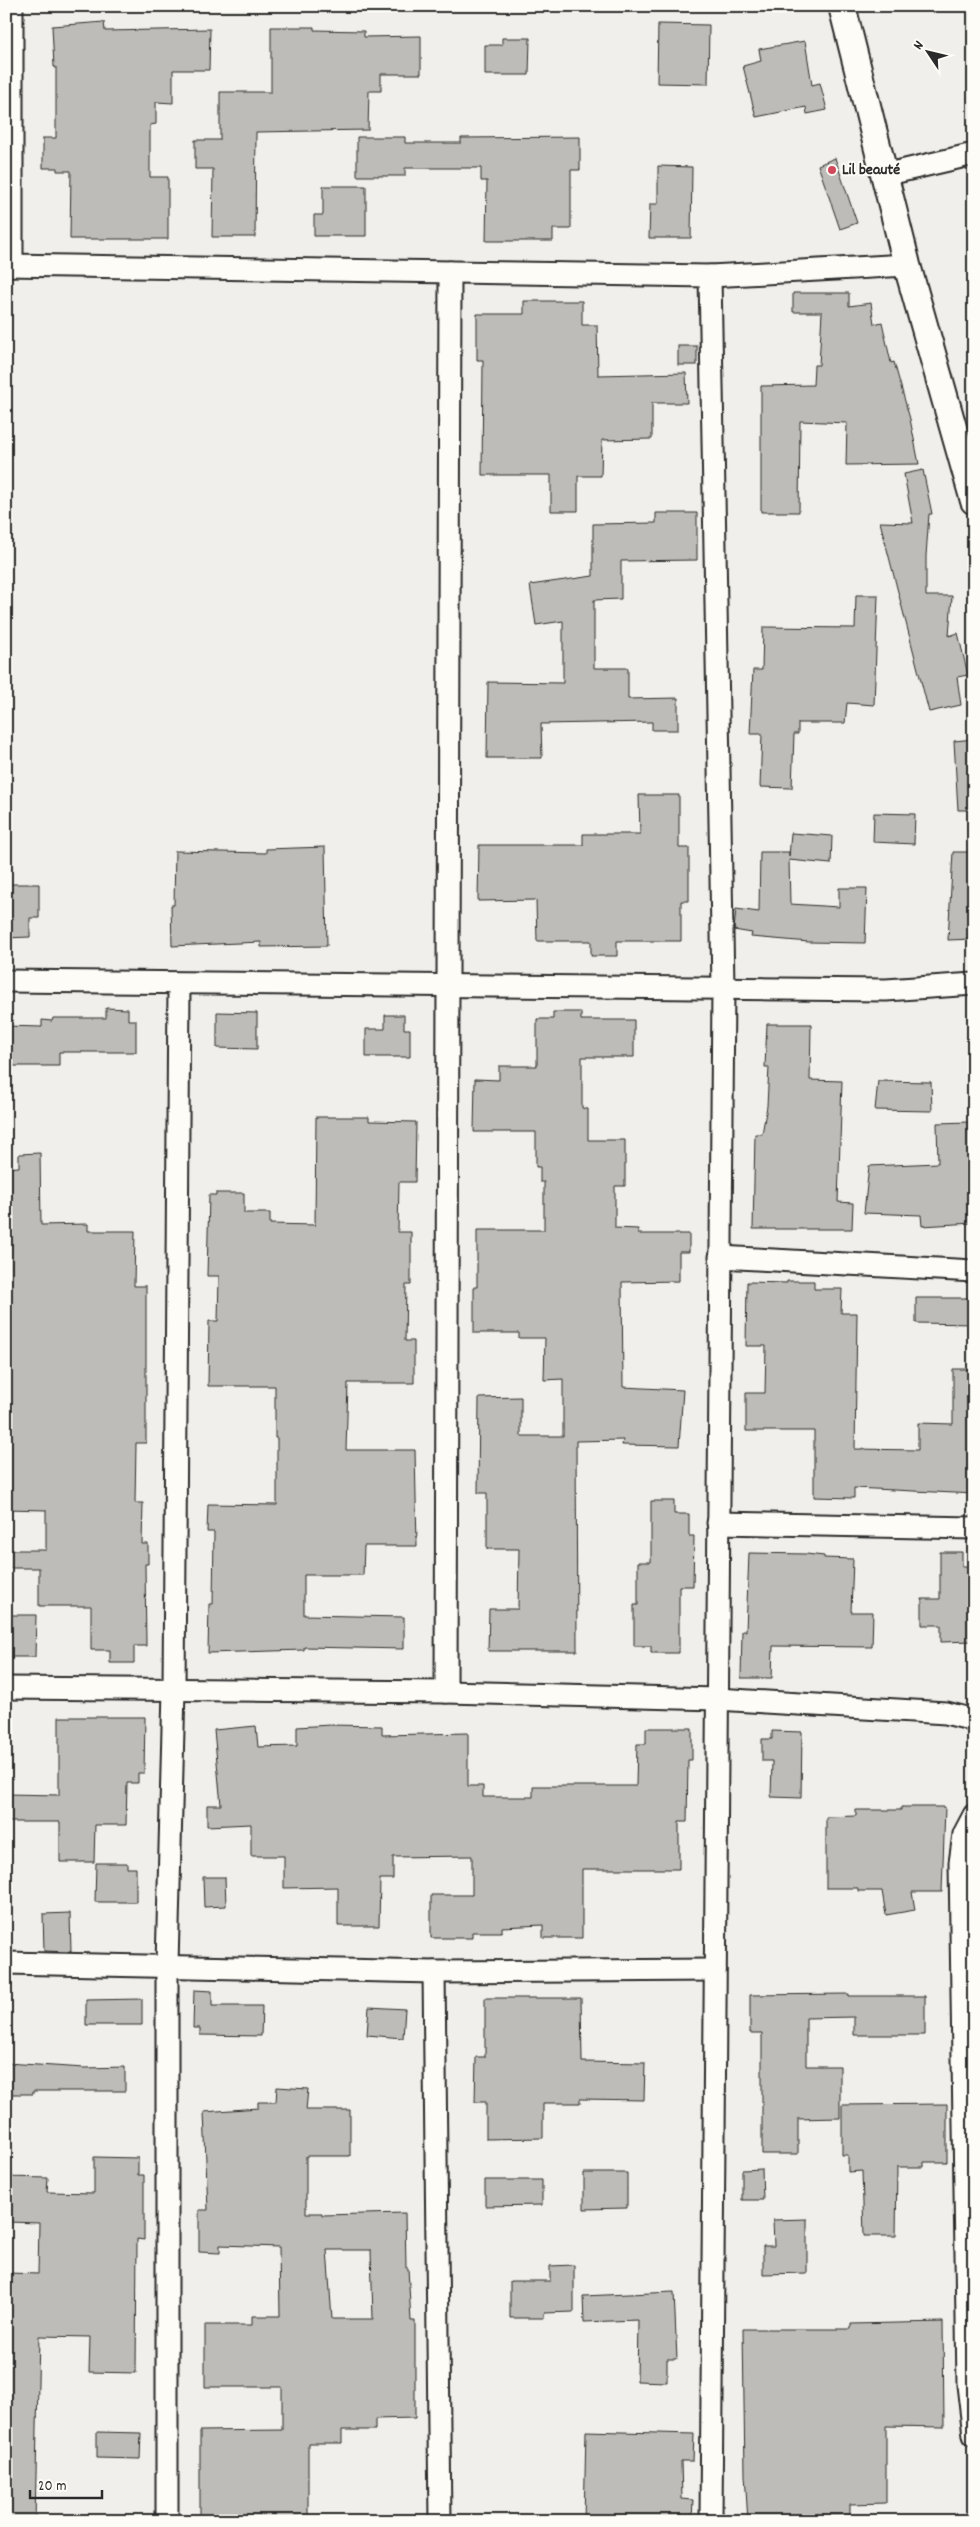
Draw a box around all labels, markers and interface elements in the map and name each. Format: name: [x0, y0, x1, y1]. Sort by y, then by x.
north arrow: [902, 28, 952, 78]
text: N: [909, 37, 929, 54]
place label: Lil beauté: [842, 159, 900, 182]
marker: Lil beauté: [826, 164, 838, 176]
scale bar: [30, 2467, 102, 2499]
text: 20 m: [38, 2476, 66, 2498]

